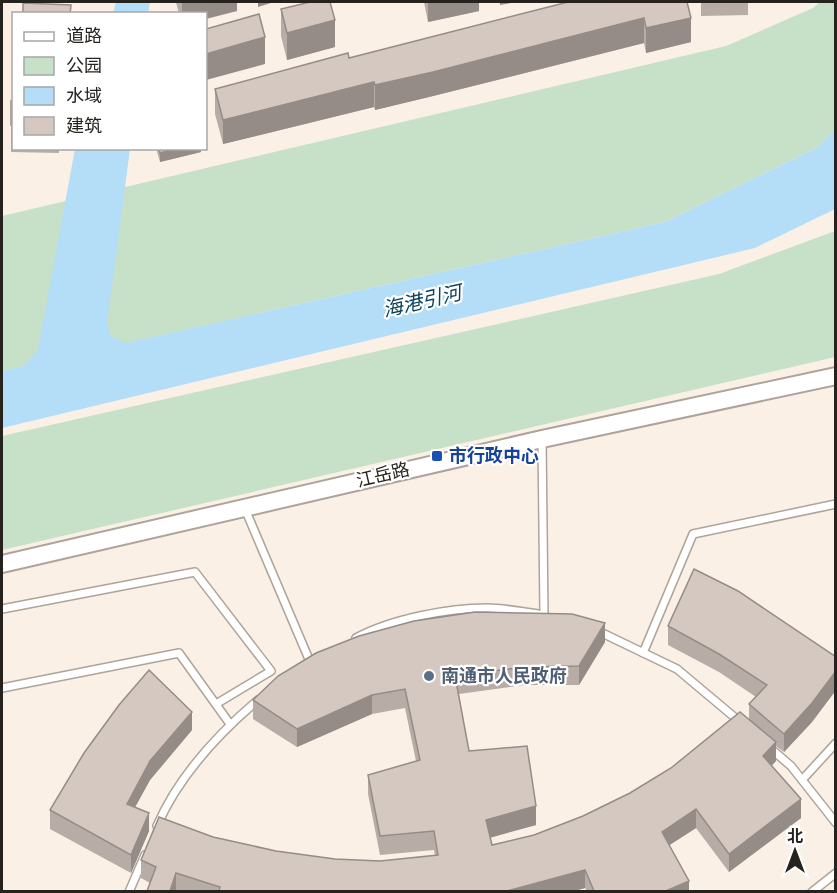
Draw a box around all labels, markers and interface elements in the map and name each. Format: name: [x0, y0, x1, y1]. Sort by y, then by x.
legend: [12, 12, 207, 150]
text: 道路: [66, 25, 102, 46]
text: 公园: [66, 55, 102, 76]
text: 水域: [66, 85, 102, 106]
text: 建筑: [66, 115, 102, 136]
water label: 海港引河: [380, 279, 468, 322]
place label: 市行政中心: [449, 445, 539, 466]
marker: 市行政中心: [430, 449, 444, 463]
street label: 江岳路: [354, 458, 412, 491]
place label: 南通市人民政府: [441, 665, 567, 686]
marker: 南通市人民政府: [422, 669, 436, 683]
north arrow: [765, 821, 825, 881]
text: 北: [787, 827, 803, 846]

